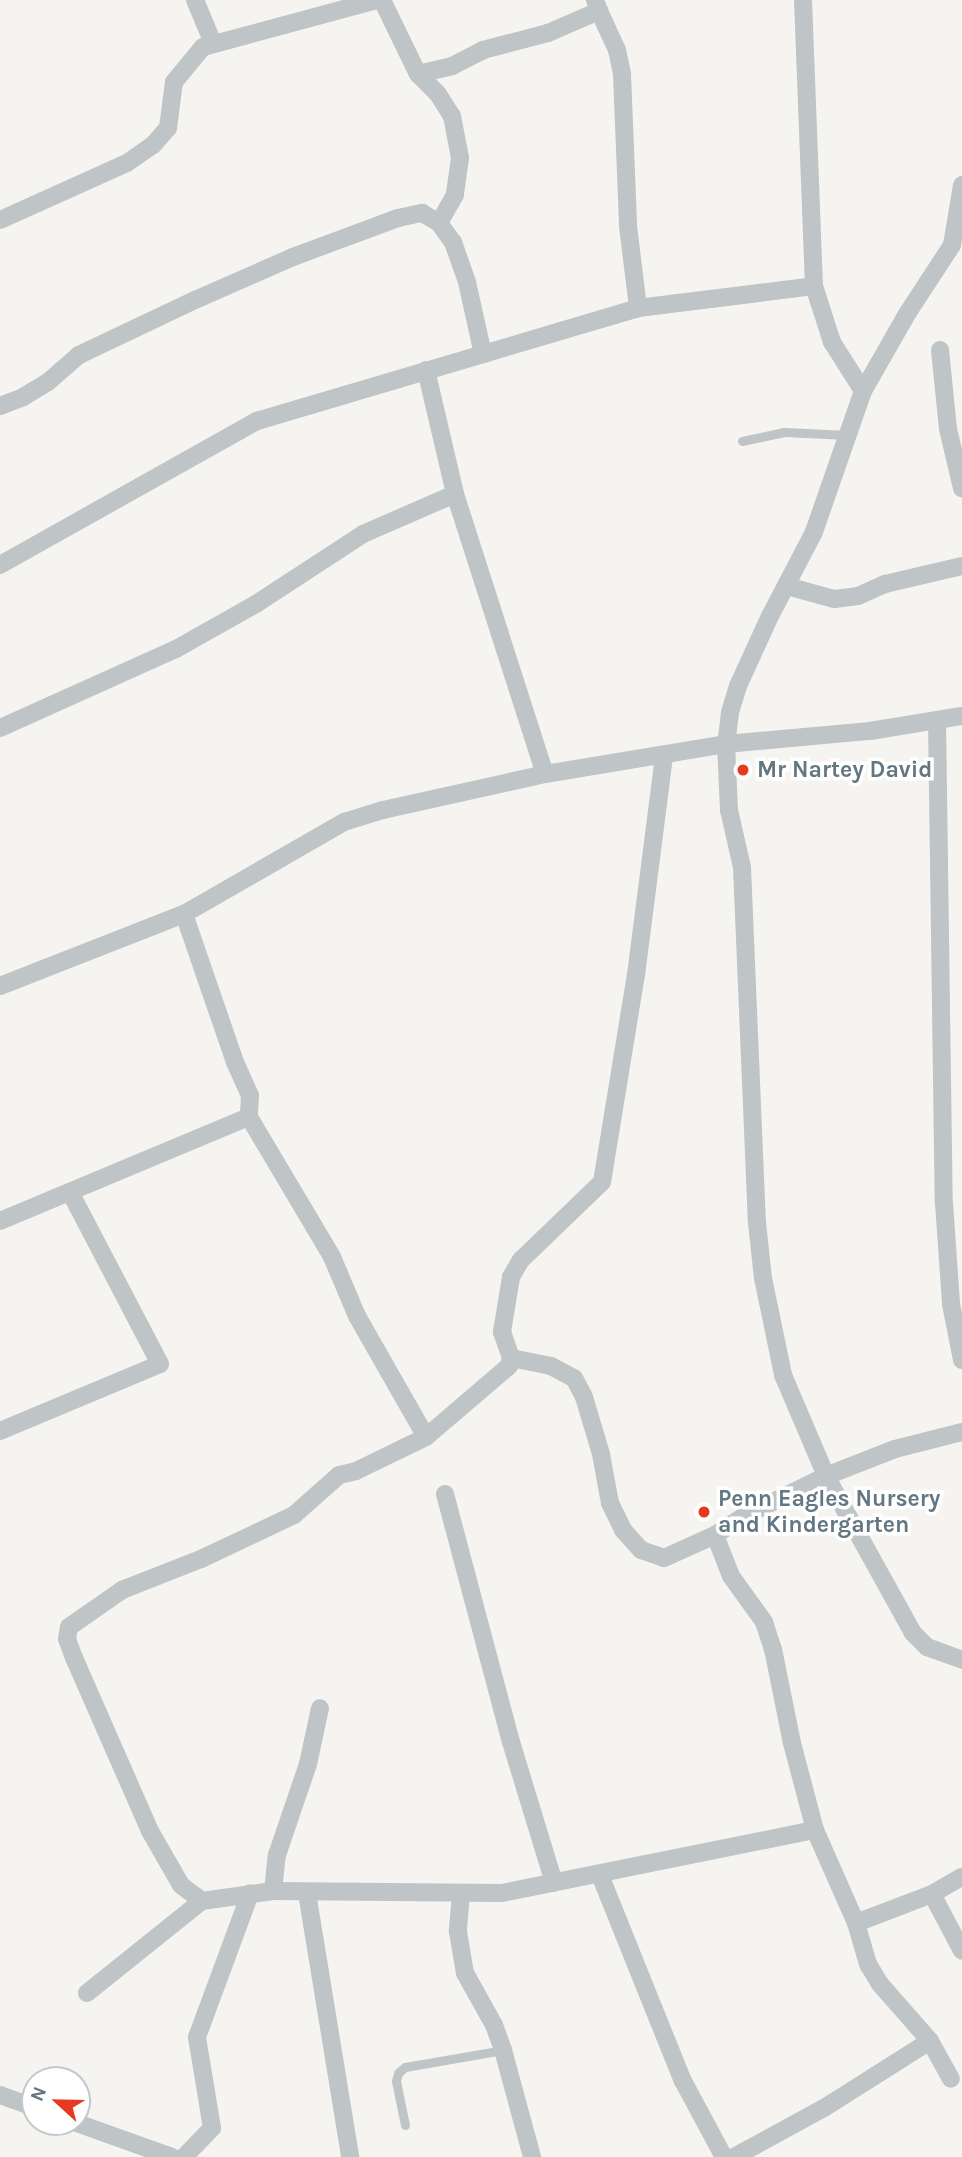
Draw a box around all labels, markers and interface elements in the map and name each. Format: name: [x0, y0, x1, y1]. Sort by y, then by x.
place label: Mr Nartey David: [757, 756, 932, 784]
marker: Mr Nartey David: [735, 762, 751, 778]
place label: Penn Eagles Nursery and Kindergarten: [718, 1485, 940, 1539]
marker: Penn Eagles Nursery and Kindergarten: [696, 1504, 712, 1520]
north arrow: [21, 2066, 91, 2136]
text: N: [26, 2083, 51, 2104]

